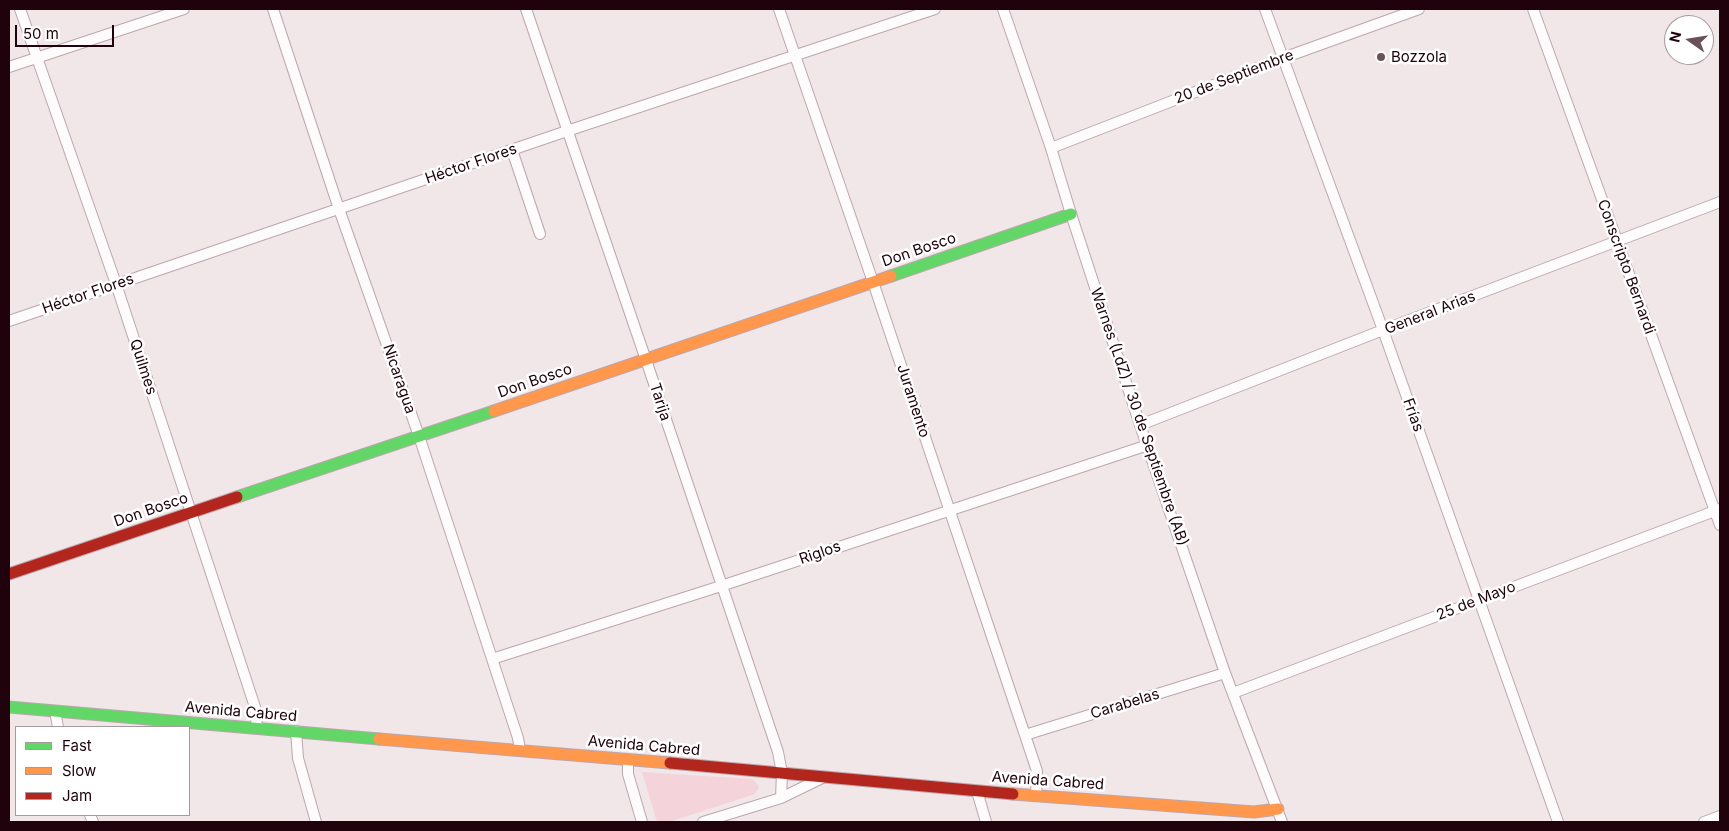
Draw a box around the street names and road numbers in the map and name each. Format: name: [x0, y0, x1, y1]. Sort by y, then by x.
street label: 20 de Septiembre: [1172, 46, 1296, 108]
street label: Héctor Flores: [423, 140, 519, 188]
street label: Conscripto Bernardi: [1593, 197, 1659, 337]
street label: Don Bosco: [880, 229, 958, 271]
street label: Héctor Flores: [40, 270, 136, 318]
street label: Warnes (LdZ) / 30 de Septiembre (AB): [1086, 286, 1192, 548]
street label: General Arias: [1382, 287, 1478, 339]
street label: Quilmes: [126, 337, 160, 397]
street label: Nicaragua: [379, 342, 419, 416]
street label: Don Bosco: [496, 360, 574, 402]
street label: Juramento: [893, 362, 933, 440]
street label: Tarija: [645, 381, 675, 423]
street label: Frías: [1399, 396, 1427, 434]
street label: Don Bosco: [112, 489, 190, 531]
street label: Riglos: [797, 537, 843, 569]
street label: 25 de Mayo: [1434, 578, 1518, 624]
street label: Carabelas: [1088, 685, 1162, 723]
street label: Avenida Cabred: [184, 698, 298, 726]
street label: Avenida Cabred: [587, 732, 701, 760]
street label: Avenida Cabred: [991, 768, 1105, 794]

